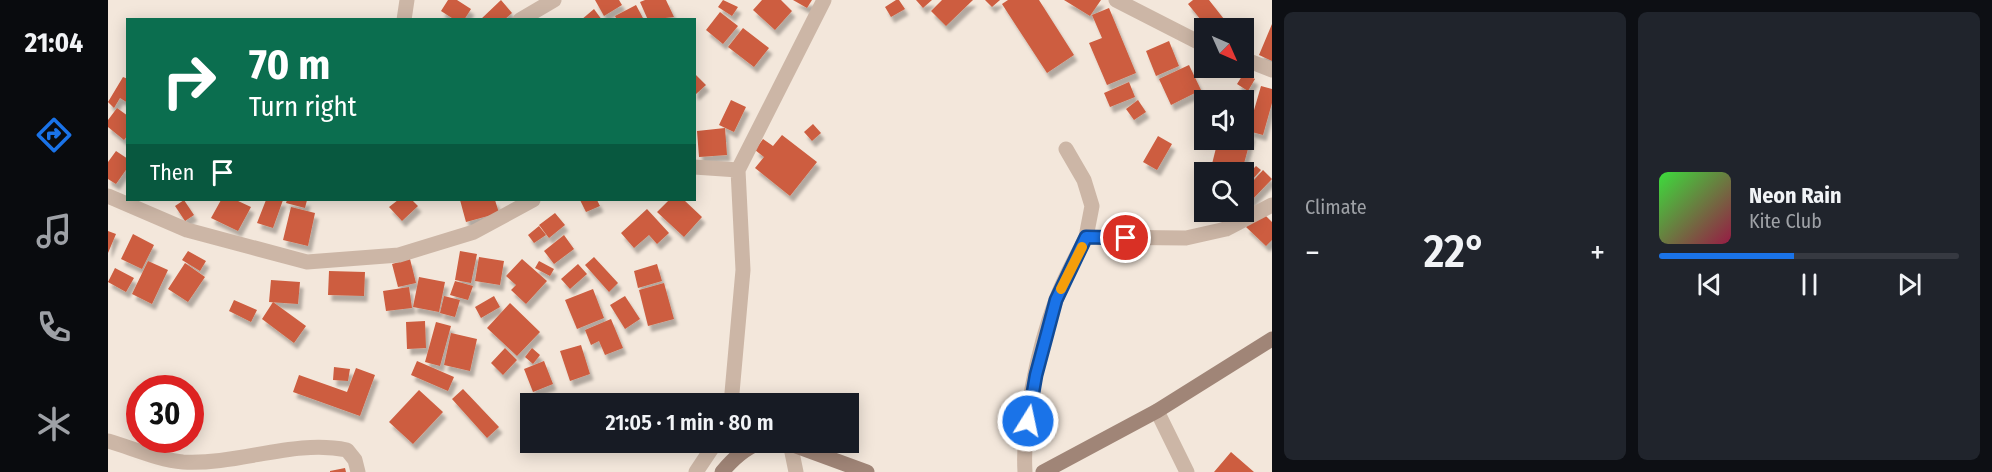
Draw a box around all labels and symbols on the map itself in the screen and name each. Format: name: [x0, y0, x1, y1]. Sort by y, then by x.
north arrow: [1194, 18, 1254, 78]
pin: [1100, 212, 1151, 263]
speed limit sign: 30: [126, 375, 204, 453]
position arrow: [996, 389, 1060, 453]

